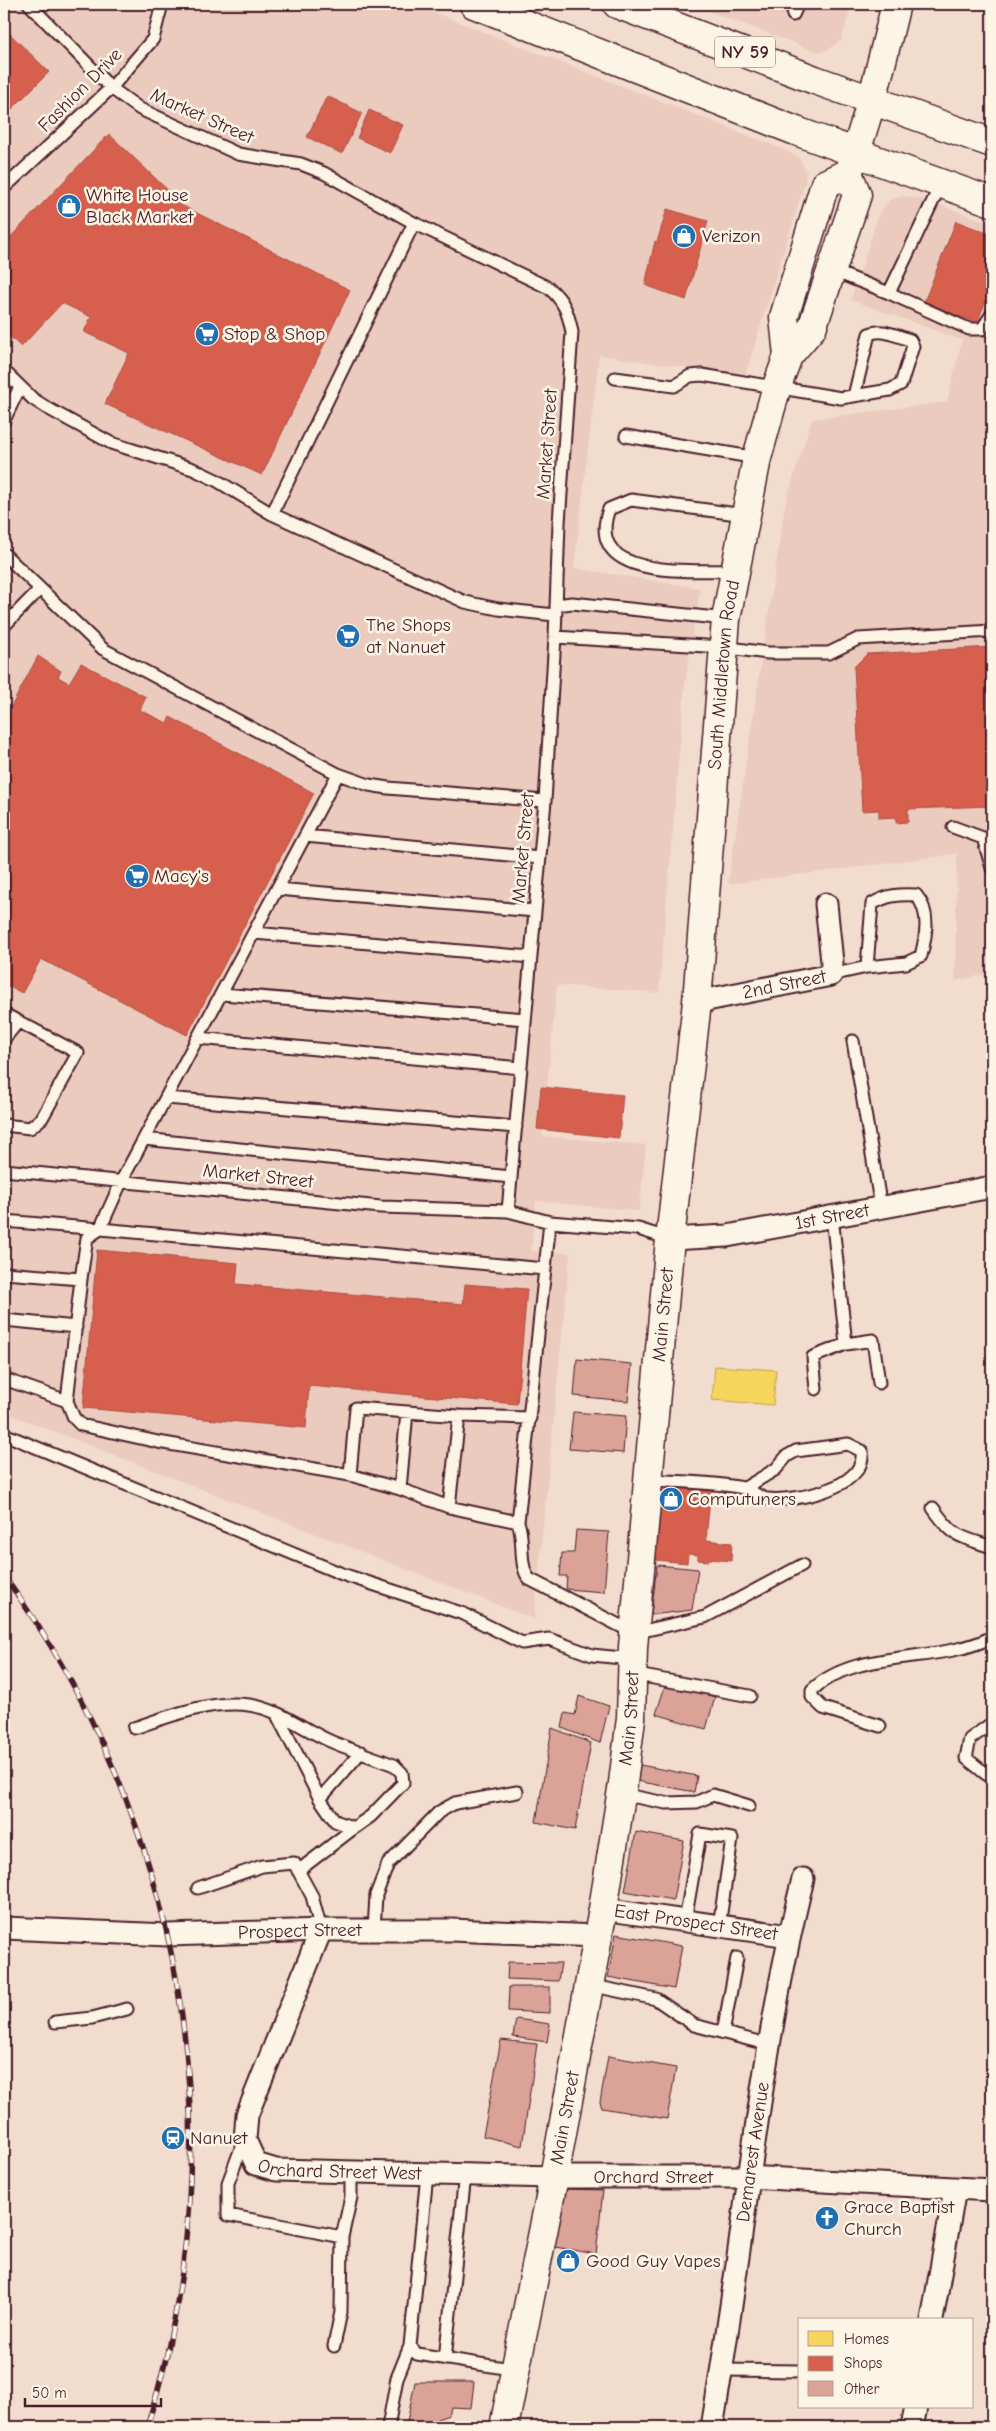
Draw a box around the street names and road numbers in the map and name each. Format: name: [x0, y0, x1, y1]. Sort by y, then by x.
road number: NY 59: [715, 36, 775, 68]
street label: Fashion Drive: [33, 43, 127, 137]
street label: Market Street: [147, 83, 258, 149]
street label: Market Street: [532, 387, 562, 500]
street label: South Middletown Road: [704, 578, 744, 770]
street label: Market Street: [507, 791, 539, 904]
street label: 2nd Street: [741, 965, 828, 1004]
street label: Market Street: [202, 1159, 315, 1193]
street label: 1st Street: [793, 1199, 871, 1234]
street label: Main Street: [648, 1266, 678, 1363]
street label: Main Street: [614, 1670, 643, 1767]
street label: East Prospect Street: [613, 1900, 780, 1945]
street label: Prospect Street: [237, 1919, 362, 1944]
street label: Main Street: [545, 2069, 584, 2166]
street label: Demarest Avenue: [732, 2080, 774, 2224]
street label: Orchard Street West: [255, 2154, 422, 2185]
street label: Orchard Street: [594, 2166, 714, 2188]

